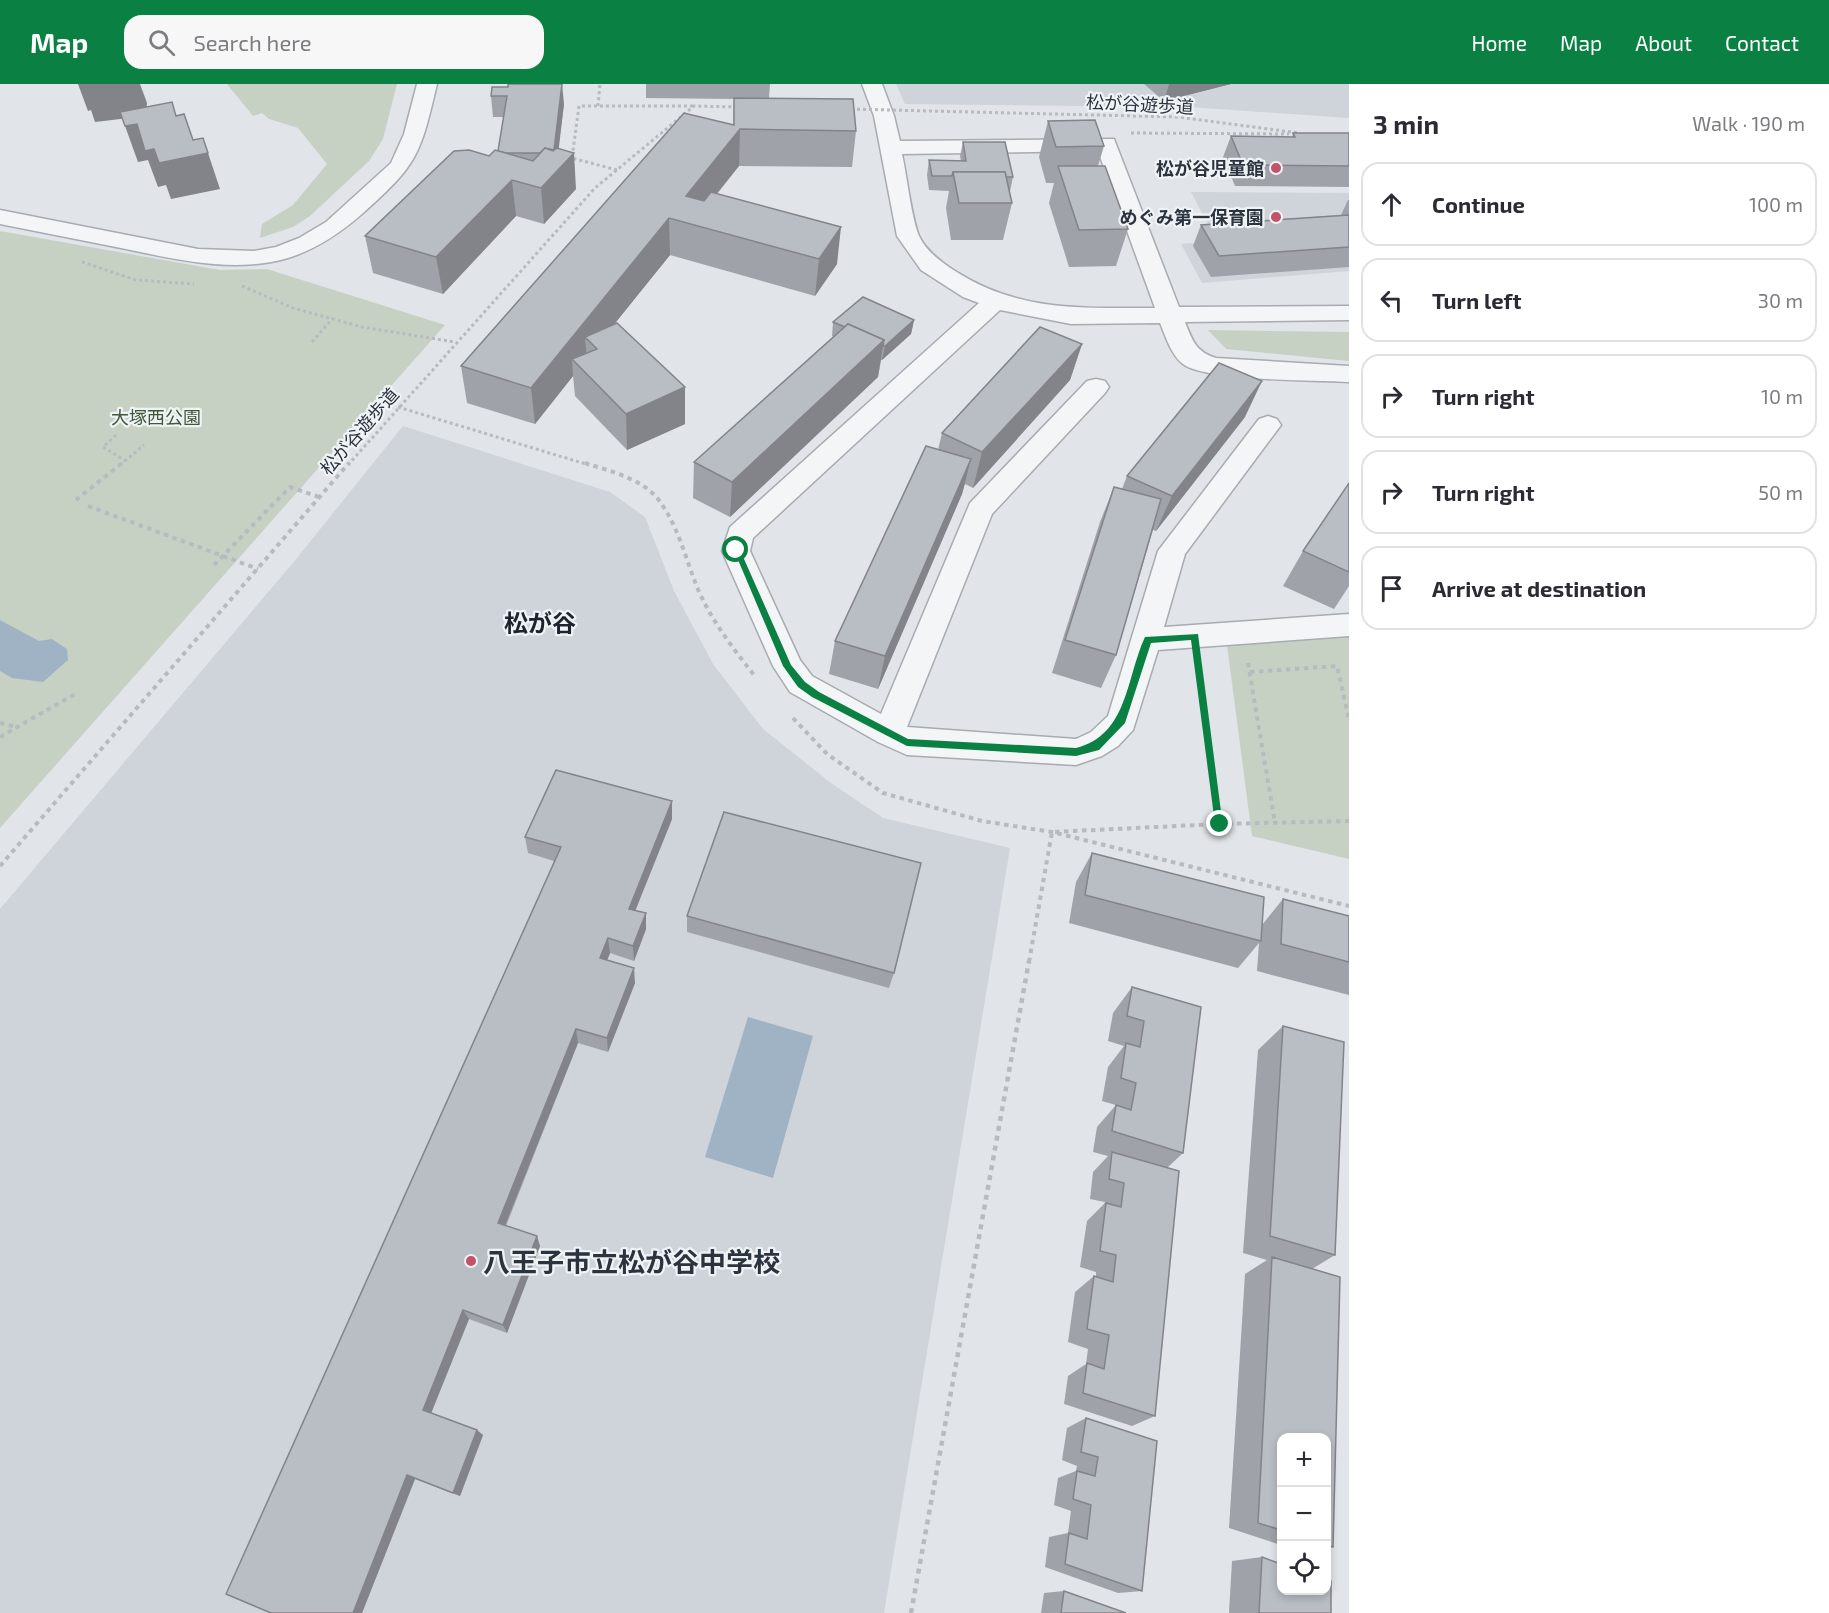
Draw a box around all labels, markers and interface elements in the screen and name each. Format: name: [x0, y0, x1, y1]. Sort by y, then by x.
search box: [124, 15, 544, 69]
text: Map: [30, 25, 88, 59]
icon: search: [145, 26, 178, 59]
text: Search here: [193, 29, 312, 55]
text: Home: [1471, 30, 1527, 55]
text: Map: [1560, 30, 1602, 55]
text: About: [1635, 30, 1692, 55]
text: Contact: [1725, 30, 1799, 55]
street label: 松が谷遊歩道: [1085, 90, 1195, 118]
text: 3 min: [1373, 108, 1439, 139]
text: Walk · 190 m: [1692, 111, 1805, 135]
place label: 松が谷児童館: [1156, 157, 1264, 179]
marker: 松が谷児童館: [1269, 161, 1283, 175]
icon: ahead: [1375, 188, 1408, 221]
text: Continue: [1432, 191, 1525, 217]
text: 100 m: [1749, 192, 1803, 216]
place label: めぐみ第一保育園: [1119, 206, 1264, 228]
marker: めぐみ第一保育園: [1269, 210, 1283, 224]
icon: left: [1375, 284, 1408, 317]
text: Turn left: [1432, 287, 1521, 313]
text: 30 m: [1758, 288, 1803, 312]
icon: right: [1375, 380, 1408, 413]
street label: 松が谷遊歩道: [315, 383, 403, 479]
text: Turn right: [1432, 383, 1534, 409]
text: 10 m: [1761, 384, 1803, 408]
park label: 大塚西公園: [111, 406, 201, 428]
icon: right: [1375, 476, 1408, 509]
text: Turn right: [1432, 479, 1534, 505]
text: 50 m: [1758, 480, 1803, 504]
route start: [722, 536, 748, 562]
icon: arrive: [1375, 572, 1408, 605]
text: Arrive at destination: [1432, 575, 1646, 601]
district label: 松が谷: [504, 608, 576, 637]
route end: [1206, 810, 1232, 836]
place label: 八王子市立松が谷中学校: [483, 1245, 780, 1277]
marker: 八王子市立松が谷中学校: [464, 1254, 478, 1268]
map controls: [1277, 1433, 1331, 1595]
button: +: [1277, 1433, 1331, 1487]
button: −: [1277, 1487, 1331, 1541]
button: locate: [1277, 1541, 1331, 1595]

